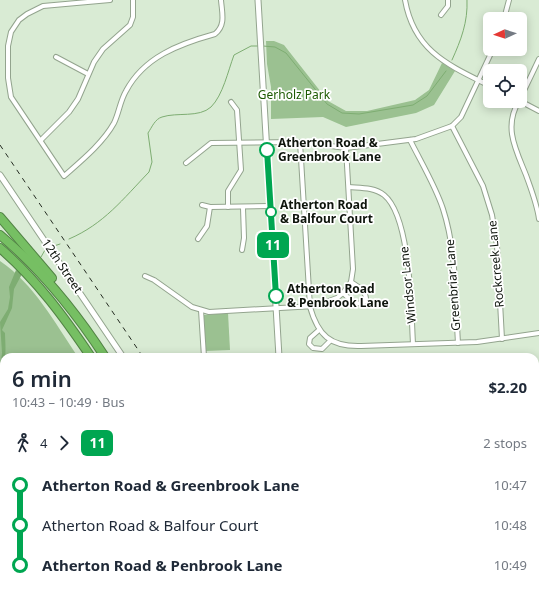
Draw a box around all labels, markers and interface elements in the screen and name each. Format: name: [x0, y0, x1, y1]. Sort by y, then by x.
north arrow: [483, 12, 527, 56]
map controls: [483, 12, 527, 108]
button: locate: [483, 64, 527, 108]
park label: Gerholz Park: [258, 86, 331, 103]
place label: Atherton Road & Greenbrook Lane: [278, 134, 381, 165]
marker: Atherton Road & Greenbrook Lane: [259, 142, 275, 158]
place label: Atherton Road & Balfour Court: [280, 196, 373, 227]
marker: Atherton Road & Balfour Court: [265, 206, 277, 218]
street label: Rockcreek Lane: [483, 219, 508, 308]
line badge: 11: [255, 232, 291, 258]
street label: 12th Street: [38, 235, 87, 297]
text: 11: [265, 235, 281, 254]
street label: Greenbriar Lane: [441, 238, 464, 331]
street label: Windsor Lane: [395, 245, 420, 324]
place label: Atherton Road & Penbrook Lane: [287, 280, 389, 311]
marker: Atherton Road & Penbrook Lane: [268, 288, 284, 304]
text: 6 min: [12, 363, 72, 393]
text: $2.20: [488, 377, 527, 397]
text: 10:43 – 10:49 · Bus: [12, 393, 125, 411]
icon: walk: [12, 432, 34, 454]
icon: forward: [53, 432, 75, 454]
text: 11: [89, 433, 105, 452]
text: 4: [40, 434, 47, 452]
text: 2 stops: [483, 434, 527, 452]
text: Atherton Road & Greenbrook Lane: [42, 475, 299, 495]
text: 10:47: [494, 476, 527, 494]
text: Atherton Road & Balfour Court: [42, 515, 258, 535]
text: 10:48: [494, 516, 527, 534]
text: Atherton Road & Penbrook Lane: [42, 555, 283, 575]
text: 10:49: [494, 556, 527, 574]

